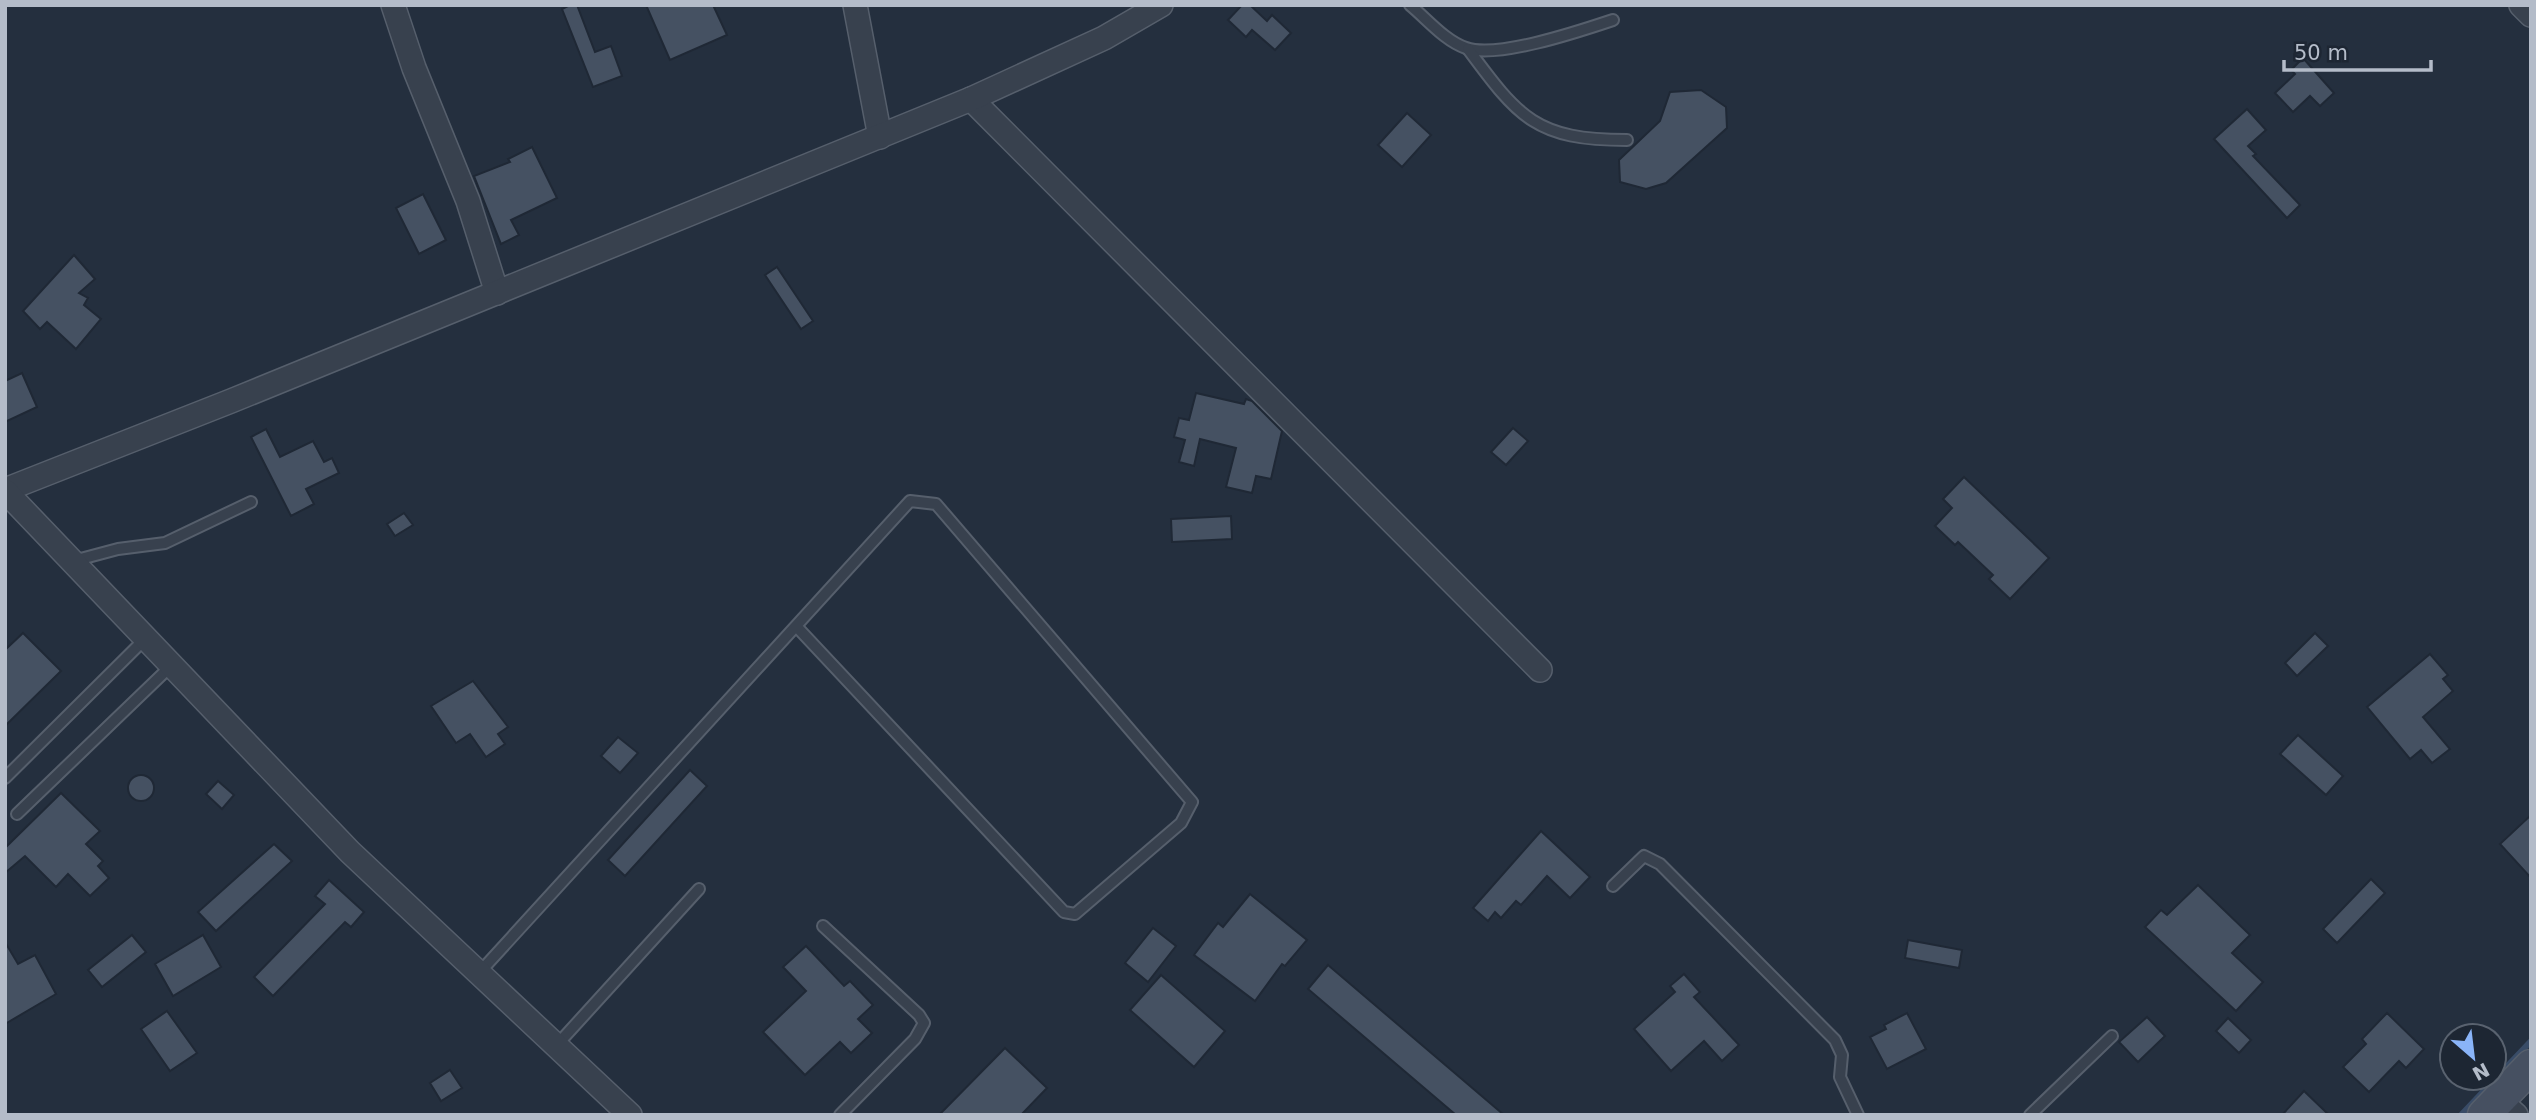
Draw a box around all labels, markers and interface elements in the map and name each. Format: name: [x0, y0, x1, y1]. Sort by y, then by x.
scale bar: [2284, 28, 2431, 72]
text: 50 m: [2294, 41, 2348, 65]
north arrow: [2438, 1022, 2508, 1092]
text: N: [2469, 1059, 2493, 1085]

